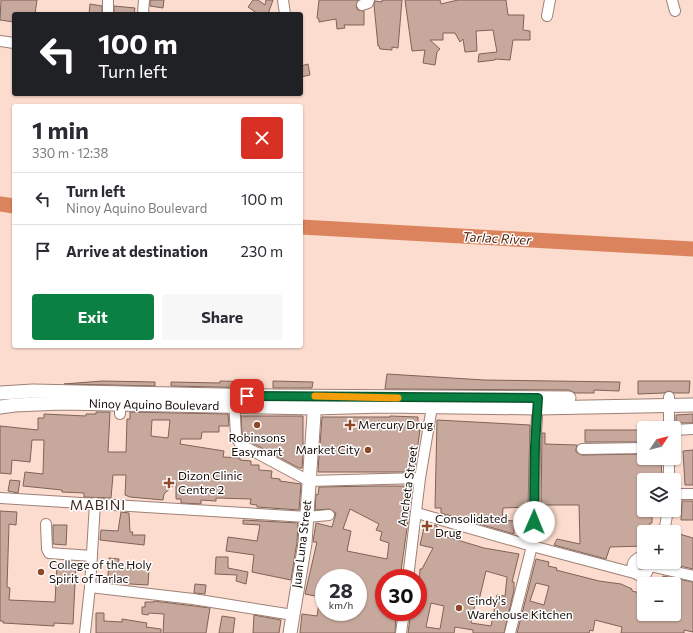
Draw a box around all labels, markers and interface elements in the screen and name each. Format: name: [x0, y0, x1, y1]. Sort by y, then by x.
text: 100 m: [98, 26, 178, 60]
icon: left: [32, 28, 84, 80]
text: Turn left: [98, 60, 167, 82]
text: 1 min: [32, 115, 89, 144]
button: close: [241, 117, 283, 159]
text: 330 m · 12:38: [32, 145, 108, 161]
text: Turn left: [66, 182, 125, 200]
icon: left: [32, 188, 54, 210]
text: 100 m: [241, 190, 283, 208]
text: Ninoy Aquino Boulevard: [66, 200, 207, 216]
water label: Tarlac River: [462, 228, 533, 248]
icon: arrive: [32, 240, 54, 262]
text: Arrive at destination: [66, 242, 208, 260]
text: 230 m: [240, 242, 283, 260]
button: Exit: [32, 294, 154, 340]
button: Share: [162, 294, 283, 340]
pin: [230, 379, 264, 413]
icon: arrive: [236, 385, 258, 407]
street label: Ninoy Aquino Boulevard: [89, 396, 219, 412]
place label: Mercury Drug: [358, 417, 434, 431]
marker: Robinsons Easymart: [252, 420, 262, 430]
marker: Mercury Drug: [345, 420, 355, 430]
north arrow: [637, 421, 681, 465]
map controls: [637, 421, 681, 621]
place label: Robinsons Easymart: [229, 430, 285, 458]
place label: Market City: [295, 442, 360, 456]
street label: Ancheta Street: [394, 444, 420, 527]
marker: Market City: [363, 445, 373, 455]
place label: Dizon Clinic Centre 2: [178, 468, 243, 496]
button: layers: [637, 473, 681, 517]
marker: Dizon Clinic Centre 2: [163, 477, 175, 489]
district label: MABINI: [70, 496, 126, 513]
street label: Juan Luna Street: [289, 499, 314, 589]
position arrow: [513, 501, 555, 543]
place label: Consolidated Drug: [435, 511, 507, 539]
marker: Consolidated Drug: [422, 521, 432, 531]
button: +: [637, 525, 681, 569]
place label: College of the Holy Spirit of Tarlac: [49, 557, 152, 585]
marker: College of the Holy Spirit of Tarlac: [36, 567, 46, 577]
speed limit sign: 30: [375, 569, 427, 621]
button: −: [637, 577, 681, 621]
text: 28: [329, 578, 353, 602]
place label: Cindy's Warehouse Kitchen: [467, 593, 573, 621]
text: km/h: [329, 599, 353, 611]
marker: Cindy's Warehouse Kitchen: [454, 603, 464, 613]

